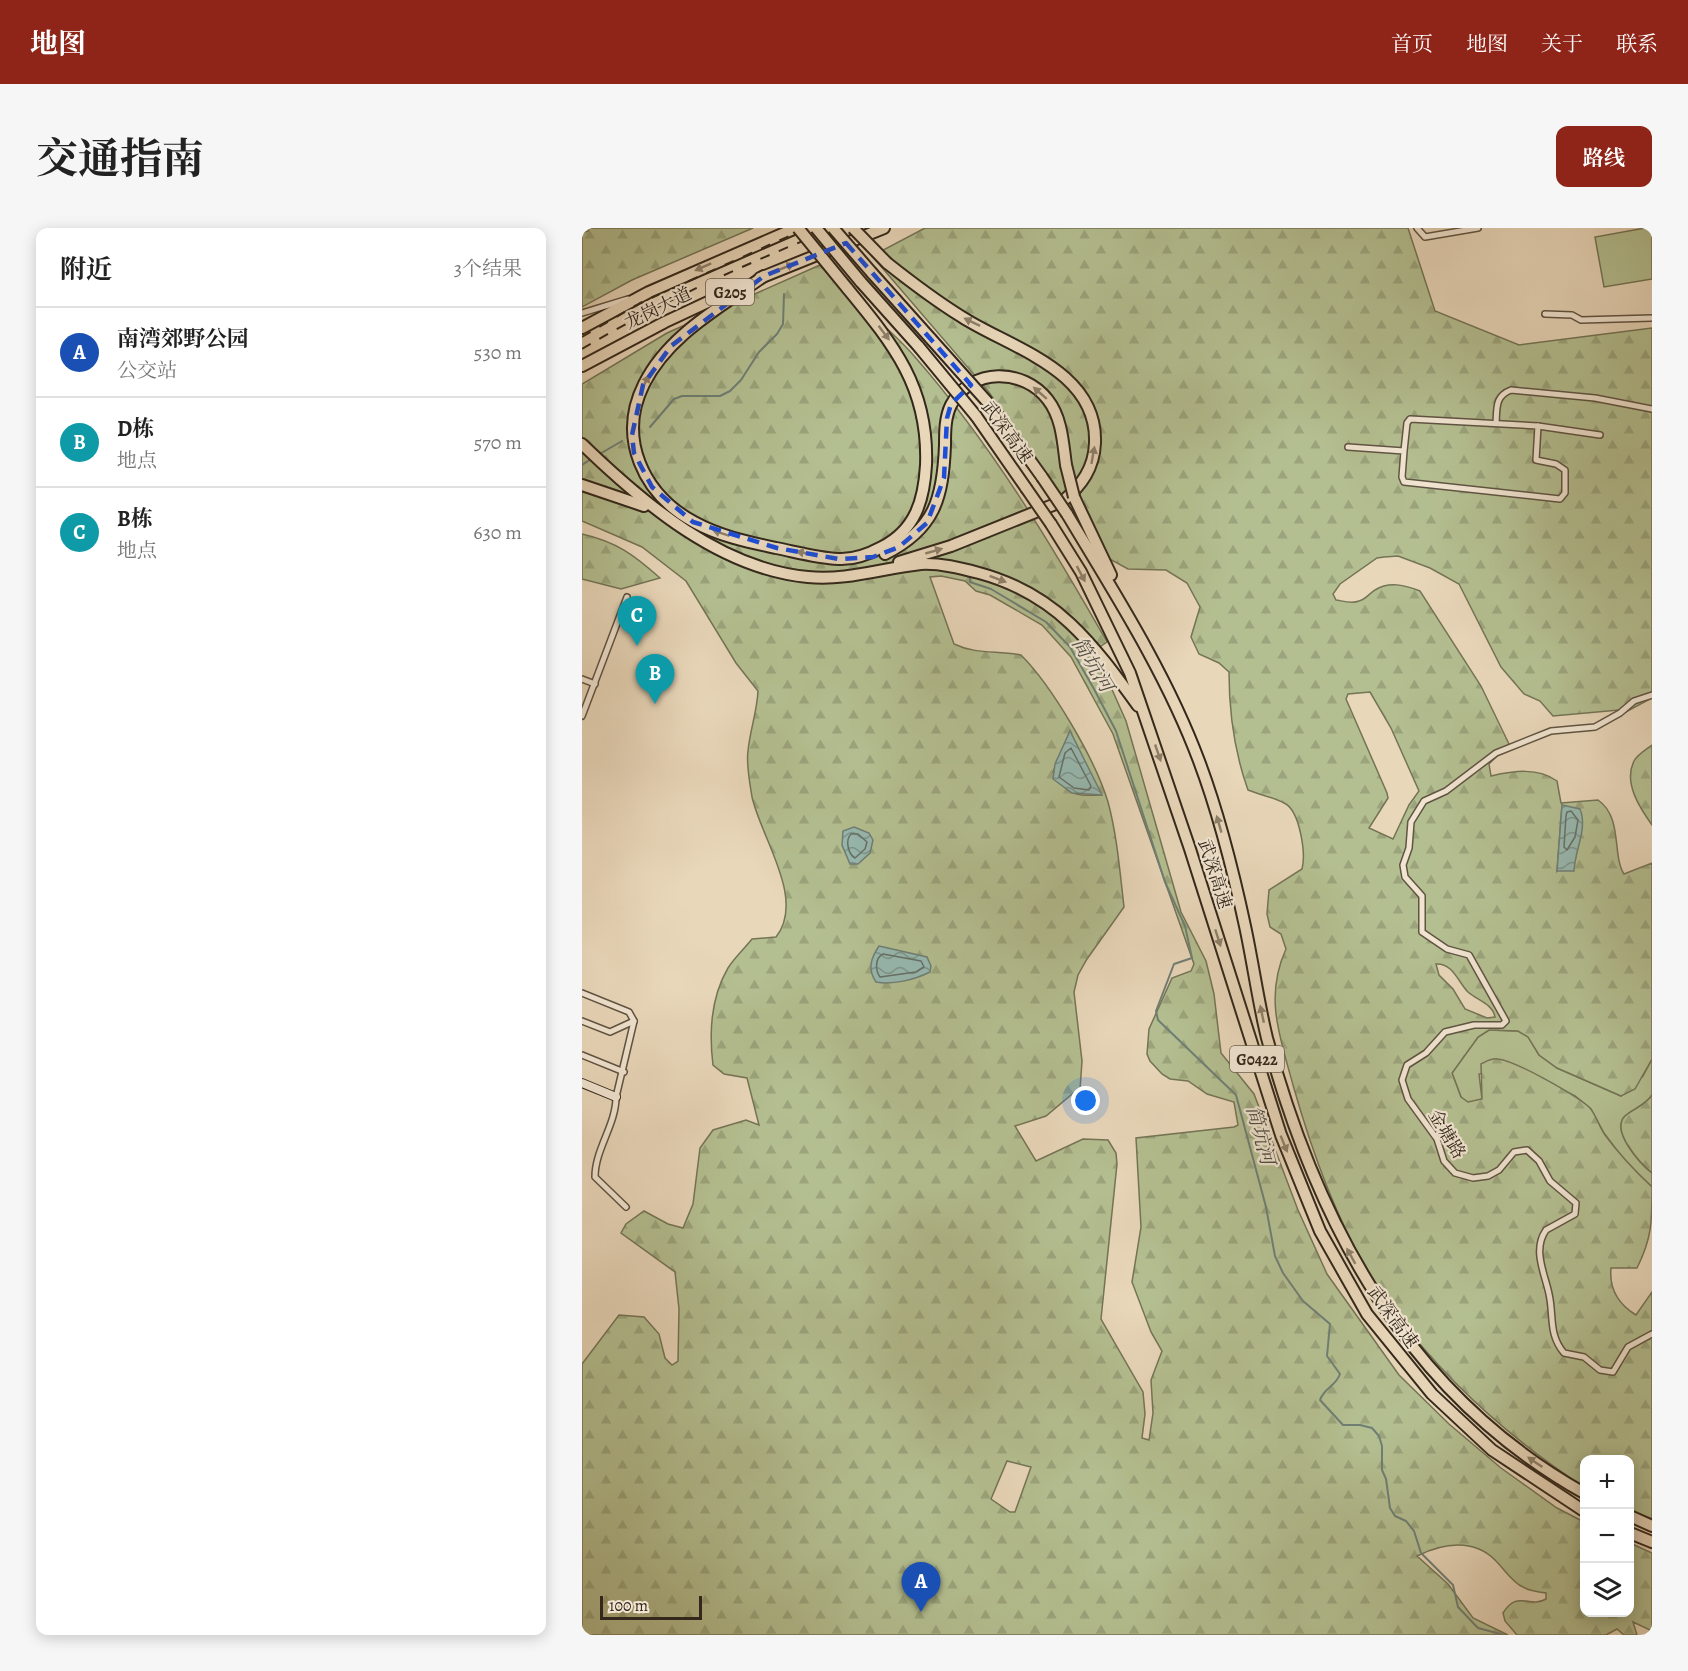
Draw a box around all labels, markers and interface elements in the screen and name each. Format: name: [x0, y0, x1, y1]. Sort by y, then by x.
text: 地图: [30, 25, 86, 63]
text: 首页: [1391, 30, 1433, 58]
text: 地图: [1466, 30, 1508, 58]
text: 关于: [1541, 30, 1583, 58]
text: 联系: [1616, 30, 1658, 58]
button: 路线: [1556, 126, 1652, 187]
text: 交通指南: [36, 130, 204, 187]
text: 附近: [60, 252, 112, 287]
text: 3个结果: [454, 255, 522, 282]
one-way arrow: [777, 262, 795, 272]
one-way arrow: [695, 263, 712, 272]
road number: G205: [706, 279, 754, 305]
street label: 龙岗大道: [620, 281, 696, 335]
one-way arrow: [963, 318, 980, 327]
text: 南湾郊野公园: [117, 324, 249, 354]
one-way arrow: [878, 326, 890, 341]
text: A: [73, 339, 86, 366]
text: 530 m: [474, 339, 522, 366]
text: 公交站: [117, 357, 177, 384]
one-way arrow: [640, 374, 650, 391]
one-way arrow: [1033, 386, 1048, 400]
street label: 武深高速: [976, 396, 1038, 468]
text: D栋: [117, 414, 154, 444]
text: B: [73, 429, 86, 456]
text: 570 m: [474, 429, 522, 456]
one-way arrow: [1089, 445, 1098, 464]
text: 地点: [117, 447, 157, 474]
text: B栋: [117, 504, 153, 534]
text: C: [73, 519, 86, 546]
text: 630 m: [473, 519, 522, 546]
one-way arrow: [712, 528, 730, 538]
text: 地点: [117, 537, 157, 564]
one-way arrow: [925, 546, 943, 555]
one-way arrow: [795, 548, 814, 557]
one-way arrow: [1076, 566, 1086, 583]
one-way arrow: [989, 575, 1007, 584]
pin: C: [618, 596, 656, 646]
water label: 简坑河: [1066, 632, 1121, 699]
pin: B: [636, 654, 674, 704]
one-way arrow: [1154, 744, 1163, 762]
one-way arrow: [1214, 815, 1223, 833]
street label: 武深高速: [1192, 836, 1238, 912]
one-way arrow: [1214, 929, 1224, 947]
one-way arrow: [1257, 1005, 1267, 1023]
road number: G0422: [1230, 1046, 1284, 1072]
your location: [1071, 1086, 1100, 1115]
water label: 简坑河: [1240, 1103, 1282, 1170]
street label: 金塘路: [1423, 1105, 1471, 1163]
one-way arrow: [1280, 1135, 1290, 1153]
one-way arrow: [1346, 1247, 1356, 1264]
street label: 武深高速: [1362, 1281, 1424, 1353]
map controls: [1580, 1455, 1634, 1617]
button: +: [1580, 1455, 1634, 1509]
one-way arrow: [1528, 1456, 1544, 1468]
button: −: [1580, 1509, 1634, 1563]
pin: A: [902, 1562, 940, 1612]
button: layers: [1580, 1563, 1634, 1617]
scale bar: [600, 1593, 702, 1620]
text: 100 m: [609, 1595, 648, 1617]

